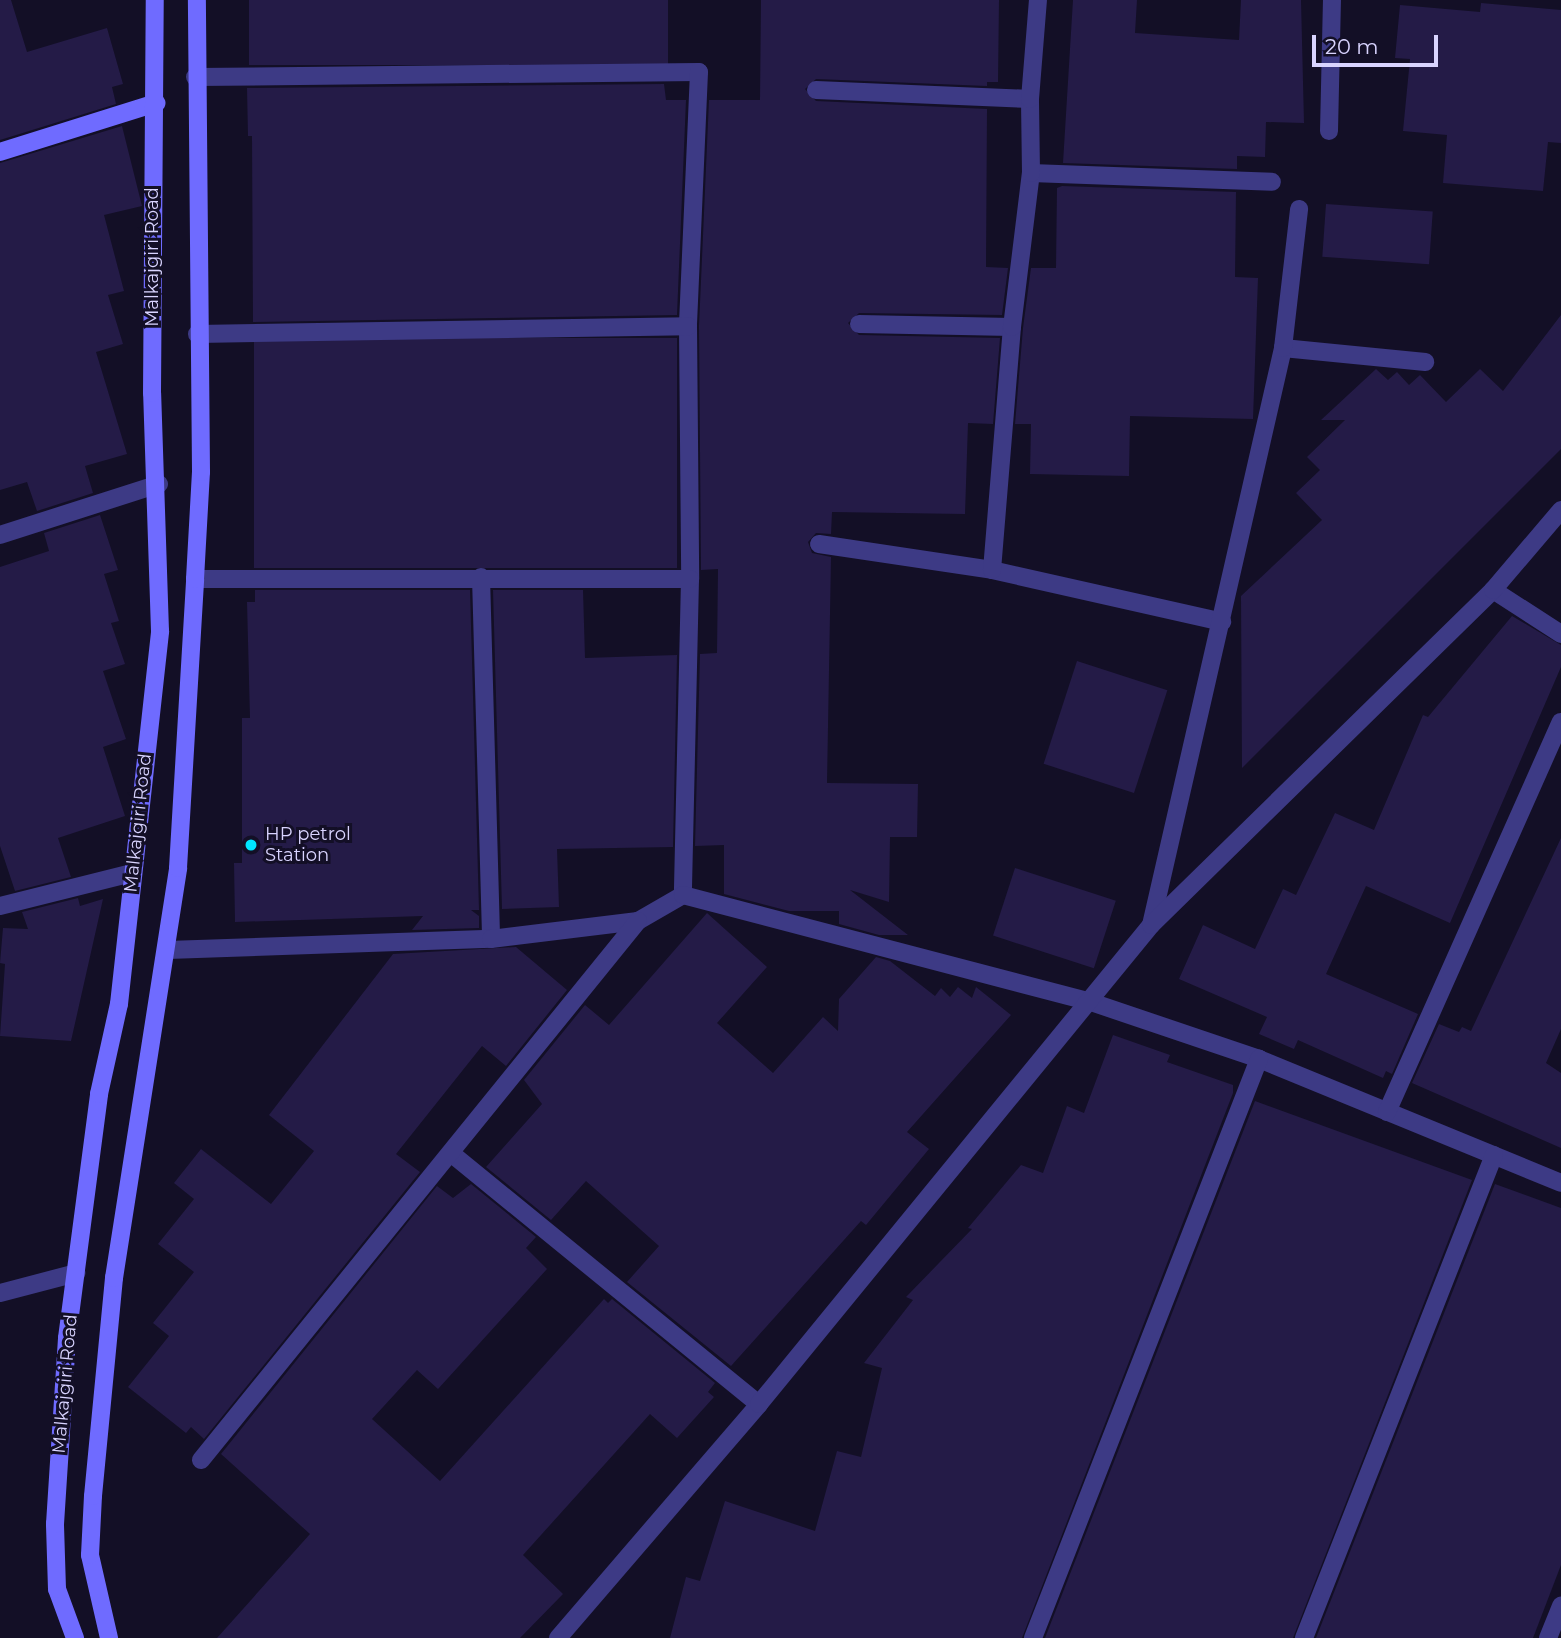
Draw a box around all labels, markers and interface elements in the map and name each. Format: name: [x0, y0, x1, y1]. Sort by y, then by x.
scale bar: [1316, 21, 1442, 65]
text: 20 m: [1325, 34, 1379, 59]
street label: Malkajgiri Road: [141, 187, 163, 327]
street label: Malkajgiri Road: [120, 752, 156, 894]
place label: HP petrol Station: [265, 824, 351, 866]
marker: HP petrol Station: [243, 837, 259, 853]
street label: Malkajgiri Road: [48, 1313, 82, 1455]

